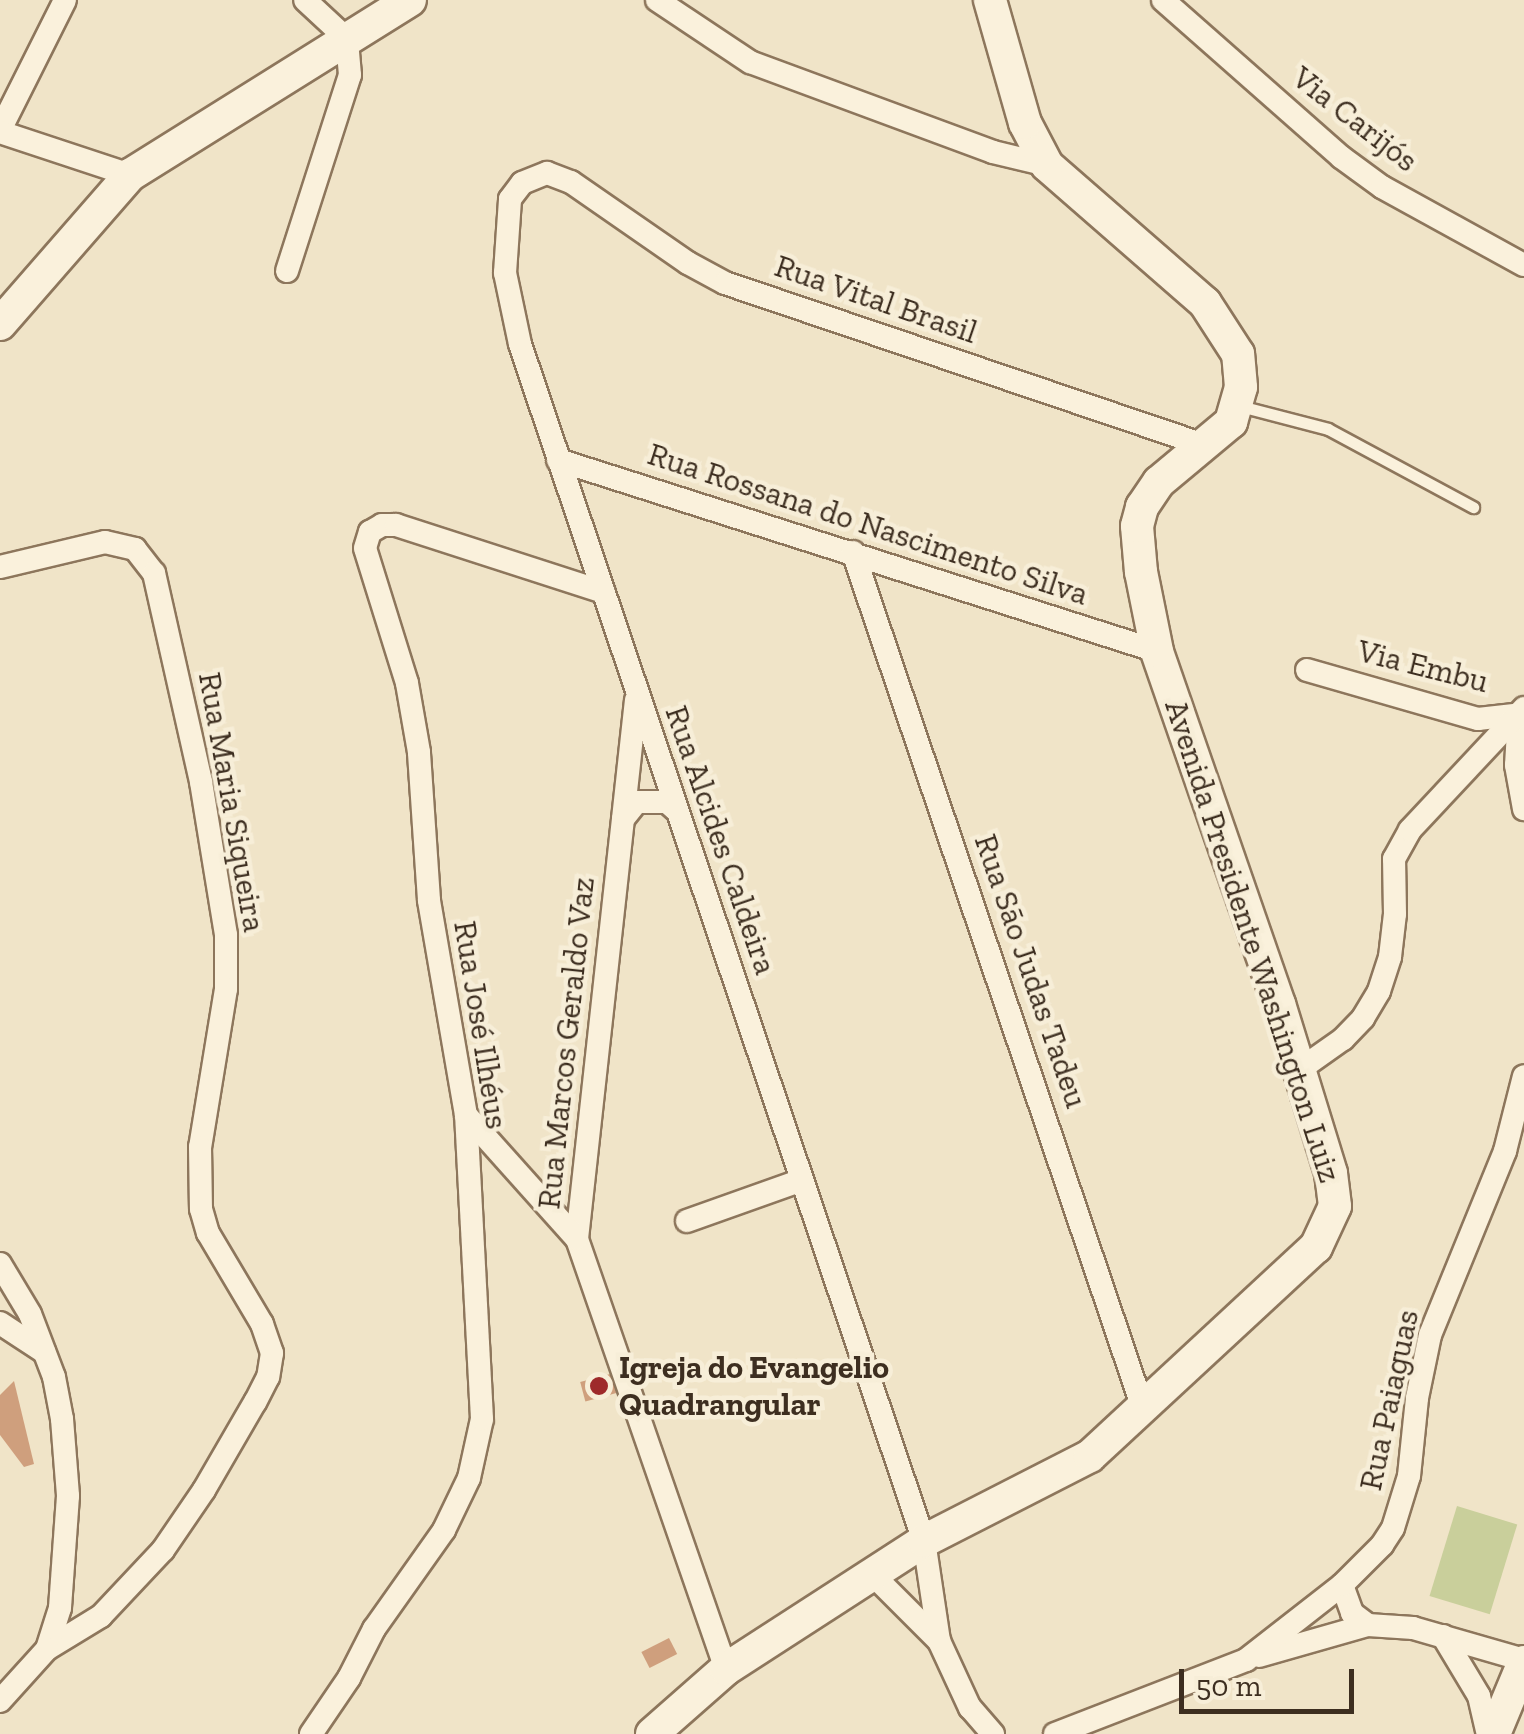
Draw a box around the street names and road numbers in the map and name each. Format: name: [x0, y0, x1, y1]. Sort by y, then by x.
street label: Via Carijós: [1285, 58, 1425, 180]
street label: Rua Vital Brasil: [769, 246, 983, 352]
street label: Rua Rossana do Nascimento Silva: [643, 435, 1093, 613]
street label: Via Embu: [1354, 631, 1492, 701]
street label: Rua Maria Siqueira: [190, 669, 274, 935]
street label: Avenida Presidente Washington Luiz: [1157, 694, 1349, 1188]
street label: Rua Alcides Caldeira: [657, 700, 785, 980]
street label: Rua São Judas Tadeu: [966, 829, 1096, 1113]
street label: Rua Marcos Geraldo Vaz: [529, 875, 603, 1211]
street label: Rua José Ilhéus: [446, 918, 516, 1132]
street label: Rua Paiaguas: [1351, 1306, 1427, 1494]

